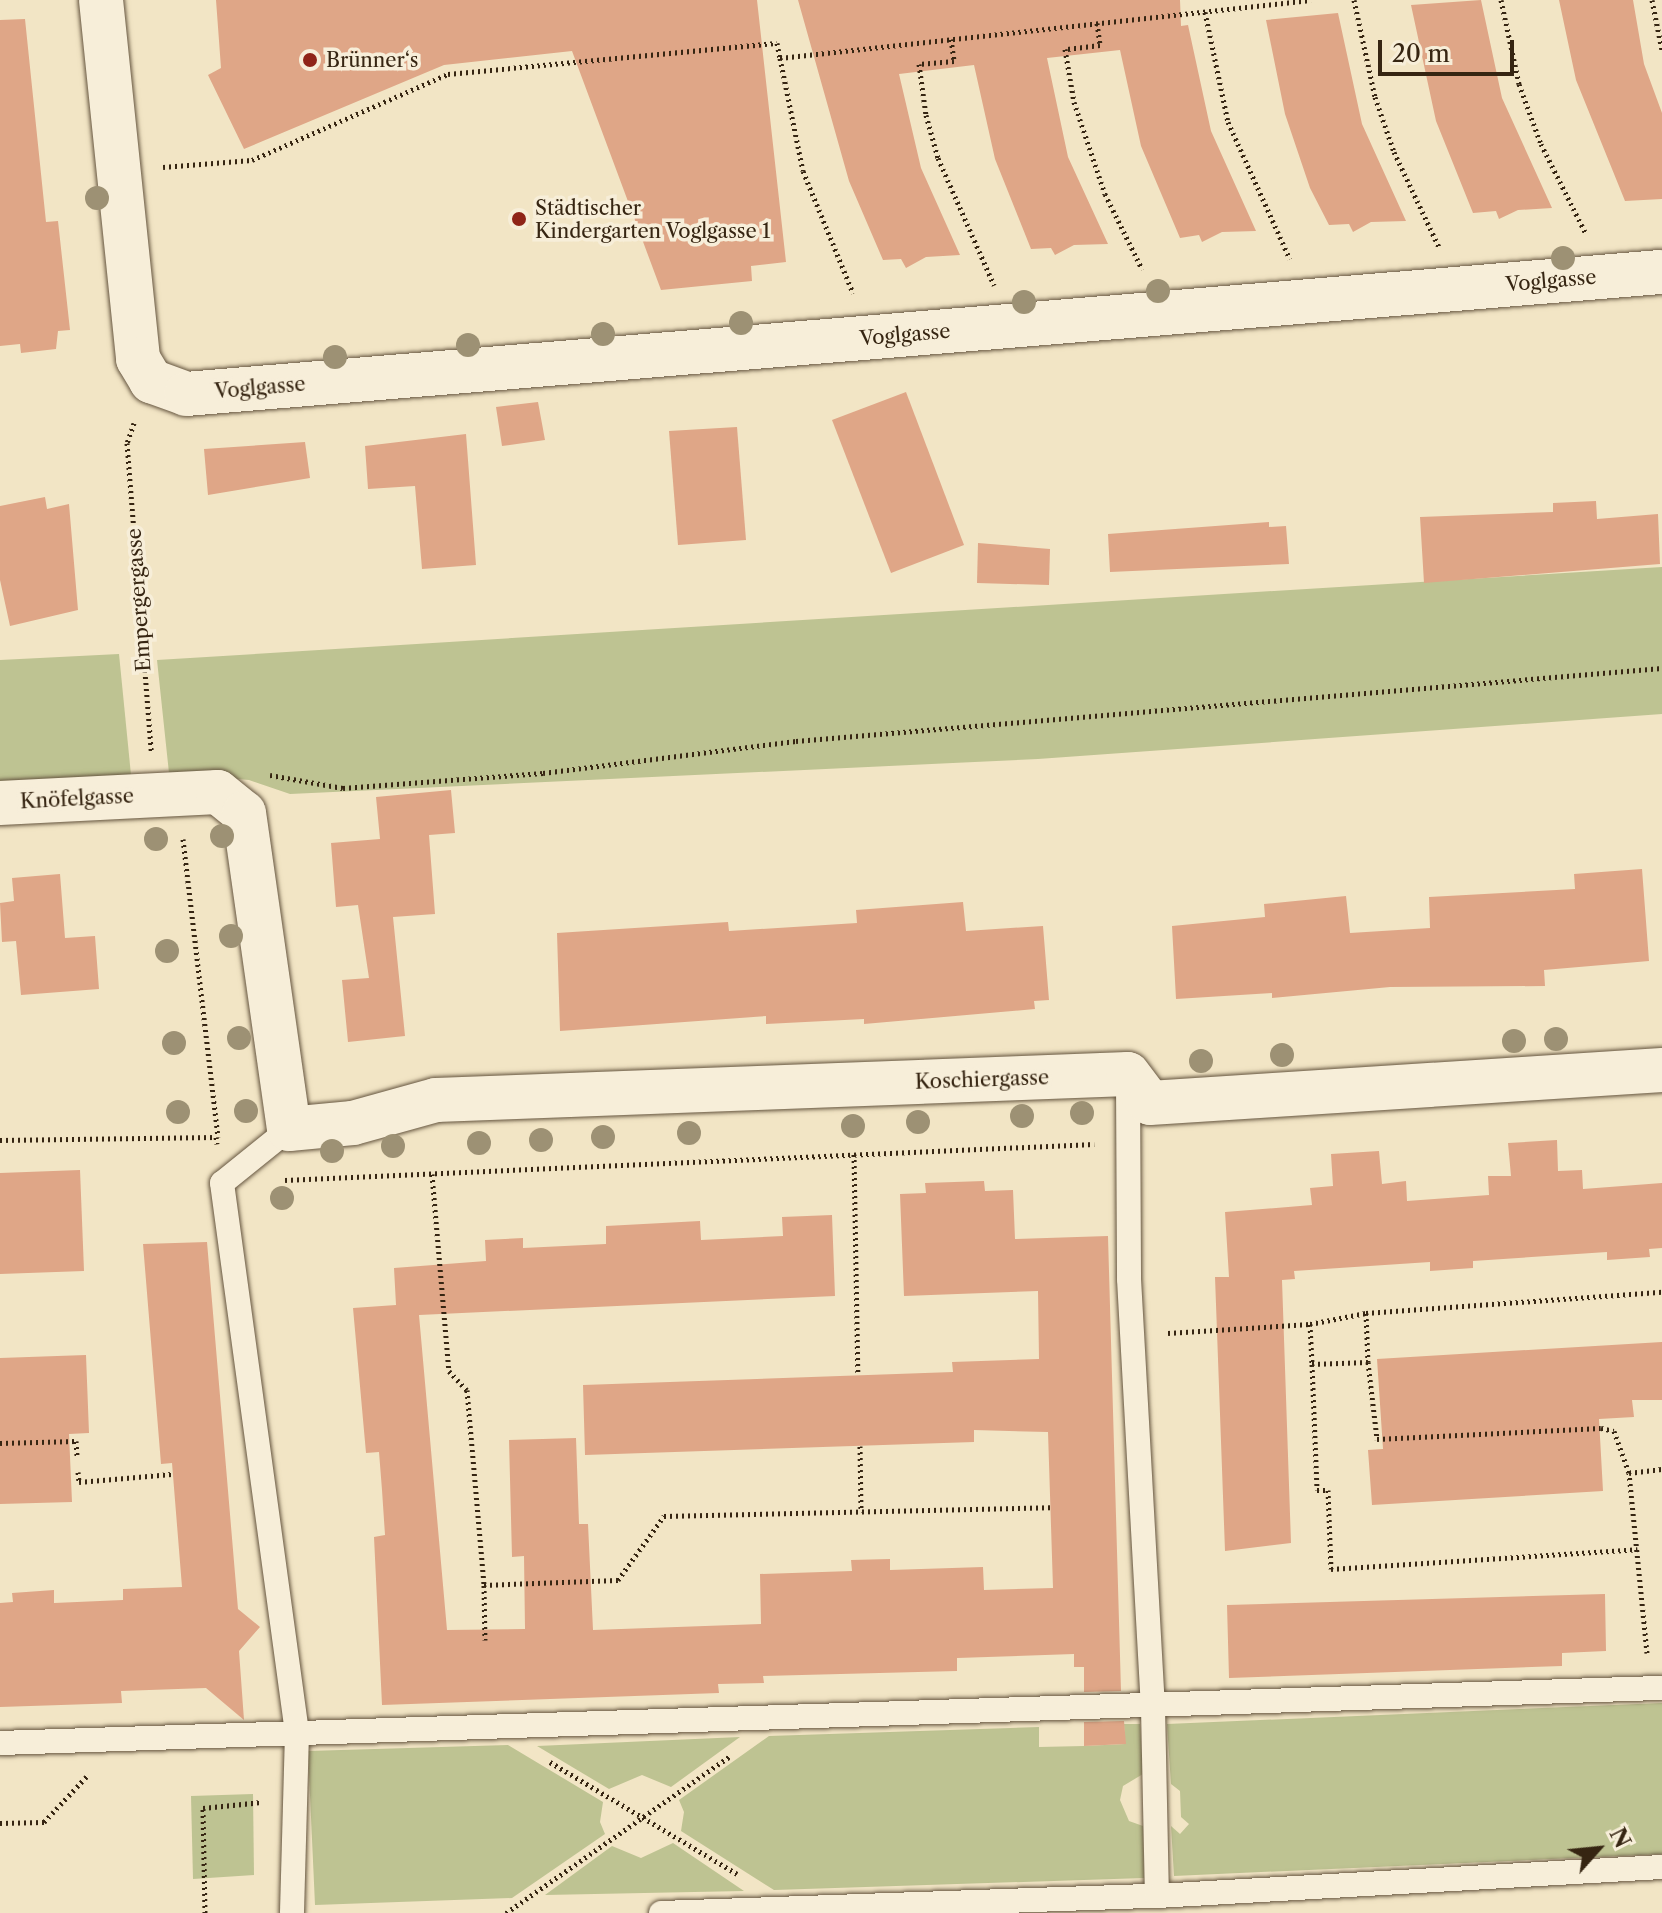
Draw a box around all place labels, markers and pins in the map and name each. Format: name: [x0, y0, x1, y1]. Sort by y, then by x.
place label: Brünner‘s: [326, 48, 418, 72]
marker: Brünner‘s: [301, 51, 319, 69]
place label: Städtischer Kindergarten Voglgasse 1: [535, 196, 771, 243]
marker: Städtischer Kindergarten Voglgasse 1: [510, 210, 528, 228]

